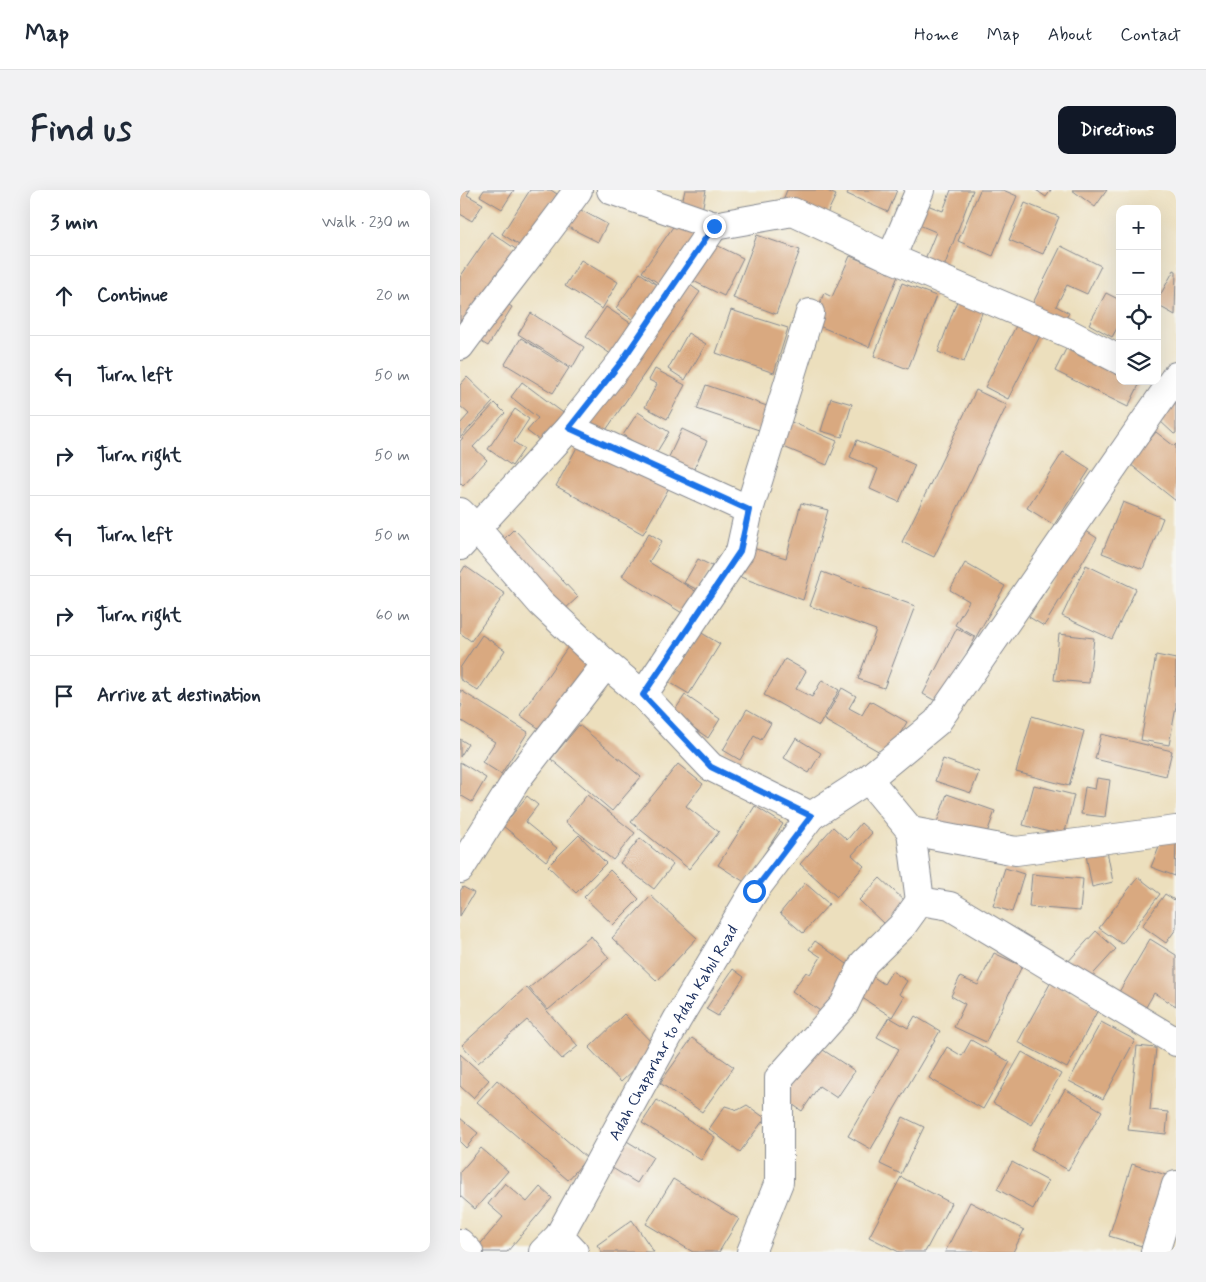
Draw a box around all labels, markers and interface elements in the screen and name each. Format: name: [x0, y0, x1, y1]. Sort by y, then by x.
text: Map: [25, 19, 69, 50]
text: Home: [914, 23, 959, 47]
text: Map: [987, 23, 1020, 47]
text: About: [1048, 23, 1092, 47]
text: Contact: [1120, 23, 1181, 47]
button: Directions: [1058, 106, 1176, 154]
text: Find us: [30, 107, 132, 153]
map controls: [1116, 205, 1161, 385]
button: +: [1116, 205, 1161, 250]
text: 3 min: [50, 209, 98, 237]
text: Walk · 230 m: [322, 212, 410, 233]
route end: [703, 215, 726, 238]
button: −: [1116, 250, 1161, 295]
icon: ahead: [50, 282, 78, 310]
text: Continue: [97, 283, 168, 308]
text: 20 m: [376, 285, 410, 306]
button: locate: [1116, 295, 1161, 340]
button: layers: [1116, 340, 1161, 385]
icon: left: [50, 362, 78, 390]
text: Turn left: [97, 363, 173, 388]
text: 50 m: [374, 365, 410, 386]
icon: right: [50, 442, 78, 470]
text: Turn right: [97, 443, 181, 468]
text: 50 m: [374, 445, 410, 466]
icon: left: [50, 522, 78, 550]
text: Turn left: [97, 523, 173, 548]
text: 50 m: [374, 525, 410, 546]
icon: right: [50, 602, 78, 630]
text: Turn right: [97, 603, 181, 628]
text: 60 m: [376, 605, 410, 626]
icon: arrive: [50, 682, 78, 710]
text: Arrive at destination: [97, 683, 261, 708]
route start: [743, 880, 766, 903]
street label: Adah Chaparhar to Adah Kabul Road: [604, 921, 743, 1144]

